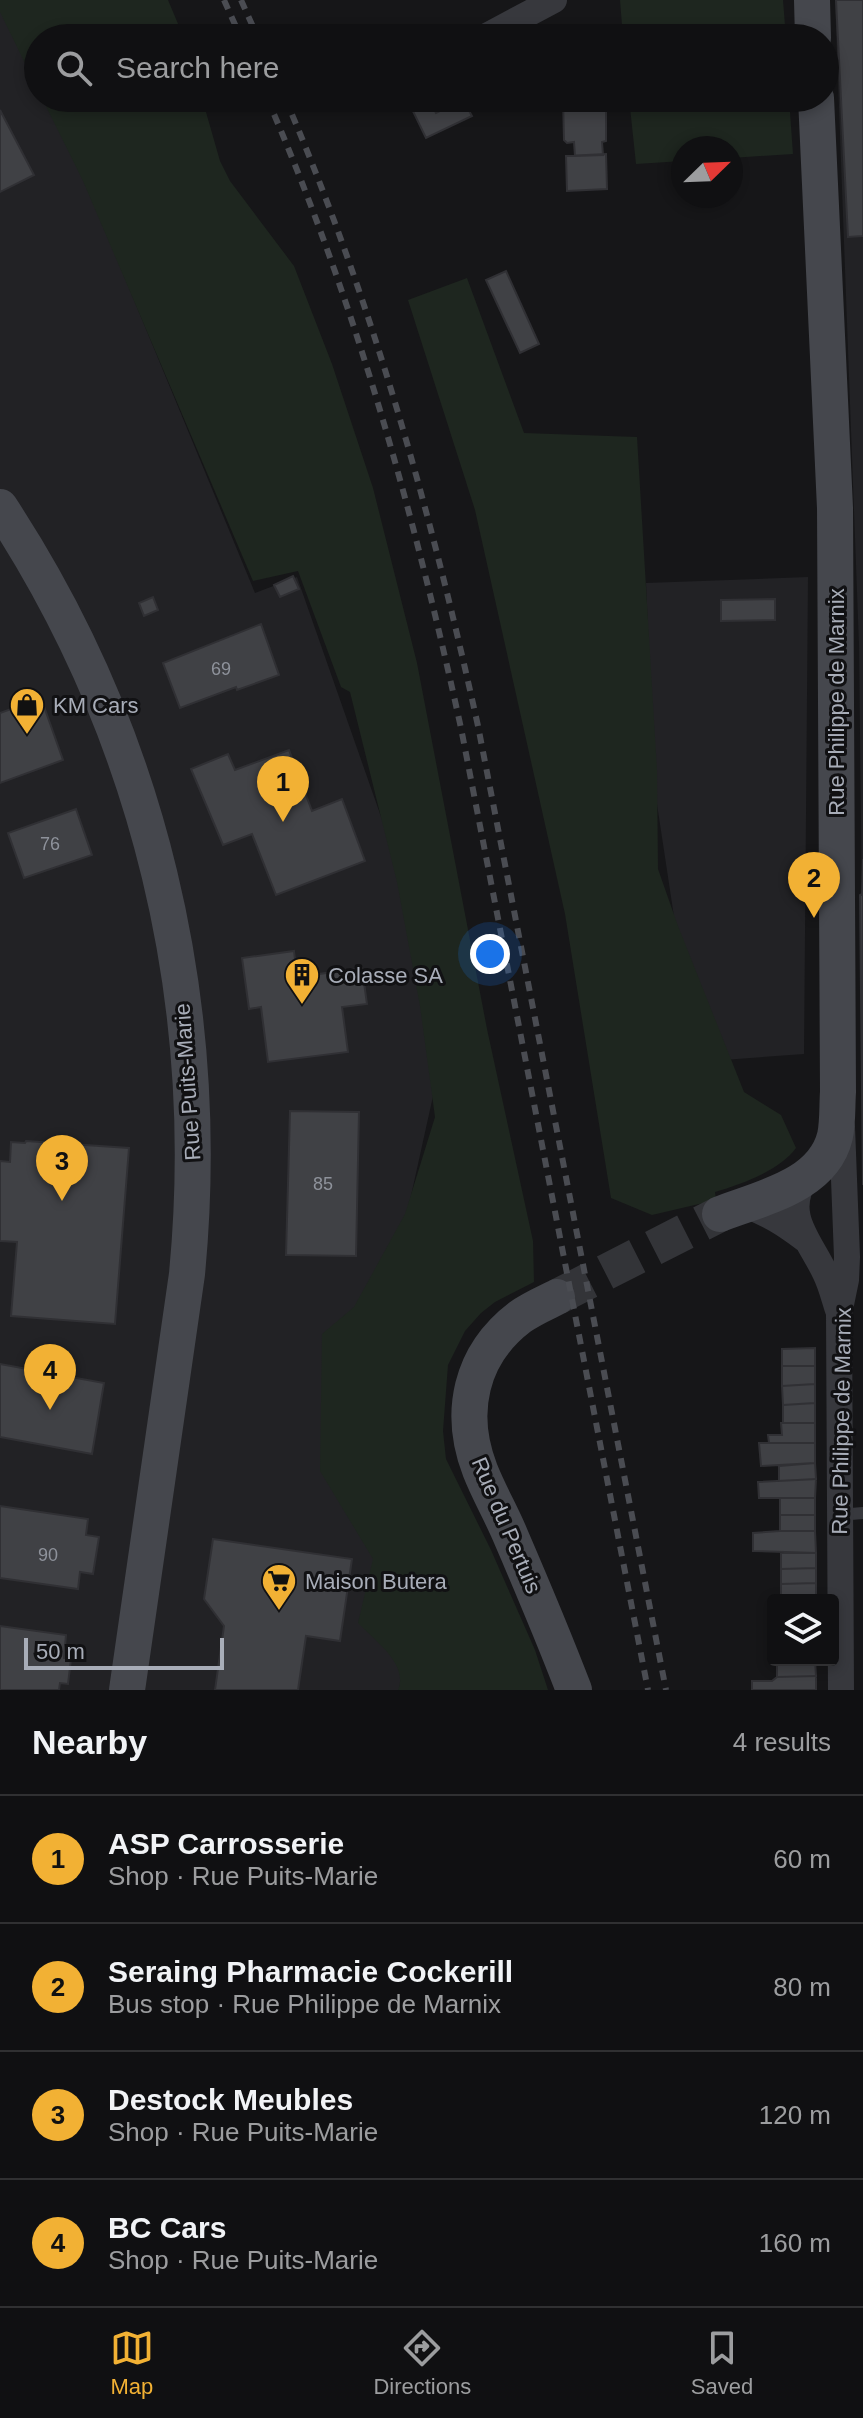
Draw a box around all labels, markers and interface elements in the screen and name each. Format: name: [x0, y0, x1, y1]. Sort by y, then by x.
search box: [24, 24, 839, 112]
icon: search: [52, 46, 96, 90]
text: Search here: [116, 51, 279, 84]
north arrow: [671, 136, 743, 208]
street label: Rue Philippe de Marnix: [824, 588, 849, 816]
house number: 69: [211, 659, 231, 679]
shop icon: KM Cars: [8, 686, 46, 736]
place label: KM Cars: [53, 693, 139, 718]
pin: 1: [257, 756, 309, 822]
house number: 76: [40, 834, 60, 854]
pin: 2: [788, 852, 840, 918]
your location: [470, 934, 510, 974]
building icon: Colasse SA: [283, 956, 321, 1006]
place label: Colasse SA: [328, 963, 443, 988]
street label: Rue Puits-Marie: [170, 1002, 205, 1162]
pin: 3: [36, 1135, 88, 1201]
house number: 85: [313, 1174, 333, 1194]
street label: Rue Philippe de Marnix: [827, 1307, 856, 1535]
pin: 4: [24, 1344, 76, 1410]
street label: Rue du Pertuis: [467, 1453, 546, 1597]
house number: 90: [38, 1545, 58, 1565]
supermarket icon: Maison Butera: [260, 1562, 298, 1612]
place label: Maison Butera: [305, 1569, 448, 1594]
map controls: [767, 1594, 839, 1666]
button: layers: [767, 1594, 839, 1666]
scale bar: [24, 1634, 224, 1670]
text: 50 m: [36, 1639, 85, 1664]
text: Nearby: [32, 1723, 147, 1761]
text: 4 results: [733, 1727, 831, 1757]
text: ASP Carrosserie: [108, 1827, 344, 1860]
text: 1: [51, 1844, 65, 1874]
text: 60 m: [773, 1844, 831, 1874]
text: Shop · Rue Puits-Marie: [108, 1861, 378, 1891]
text: Seraing Pharmacie Cockerill: [108, 1955, 513, 1988]
text: 2: [51, 1972, 65, 2002]
text: 80 m: [773, 1972, 831, 2002]
text: Bus stop · Rue Philippe de Marnix: [108, 1989, 501, 2019]
text: Destock Meubles: [108, 2083, 353, 2116]
text: 3: [51, 2100, 65, 2130]
text: 120 m: [759, 2100, 831, 2130]
text: Shop · Rue Puits-Marie: [108, 2117, 378, 2147]
text: BC Cars: [108, 2211, 226, 2244]
text: 4: [51, 2228, 65, 2258]
text: 160 m: [759, 2228, 831, 2258]
text: Shop · Rue Puits-Marie: [108, 2245, 378, 2275]
tab: Map: [110, 2326, 154, 2400]
tab: Directions: [373, 2326, 471, 2400]
tab: Saved: [691, 2326, 753, 2400]

